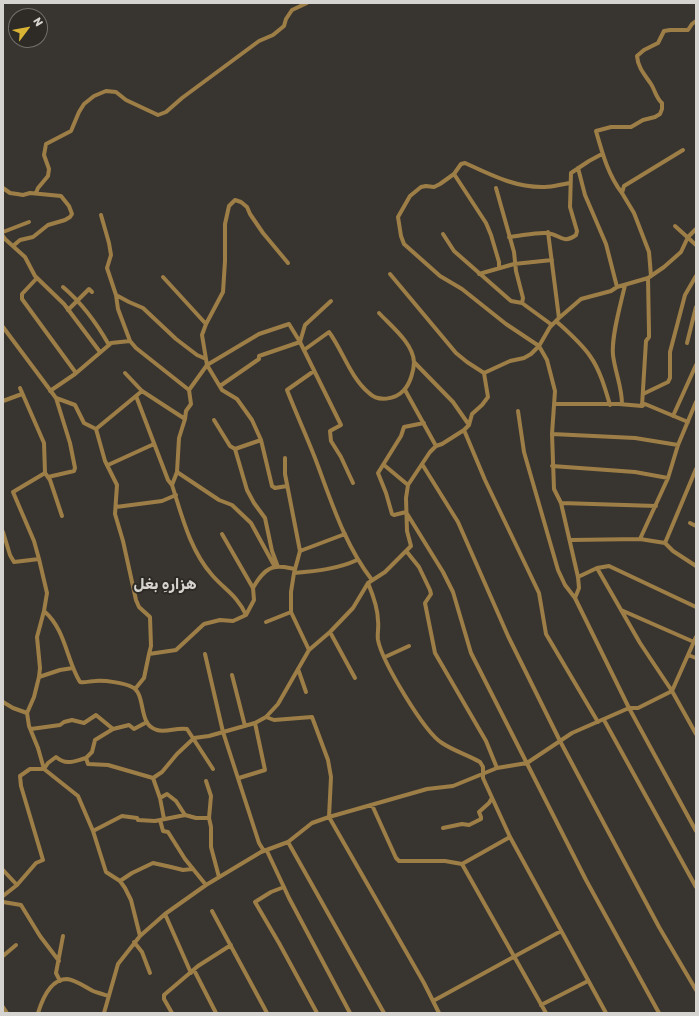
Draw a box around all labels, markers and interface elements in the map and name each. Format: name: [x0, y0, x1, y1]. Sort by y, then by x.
north arrow: [8, 8, 48, 48]
text: N: [30, 15, 45, 29]
district label: هزارهِ بغل: [133, 576, 197, 594]

